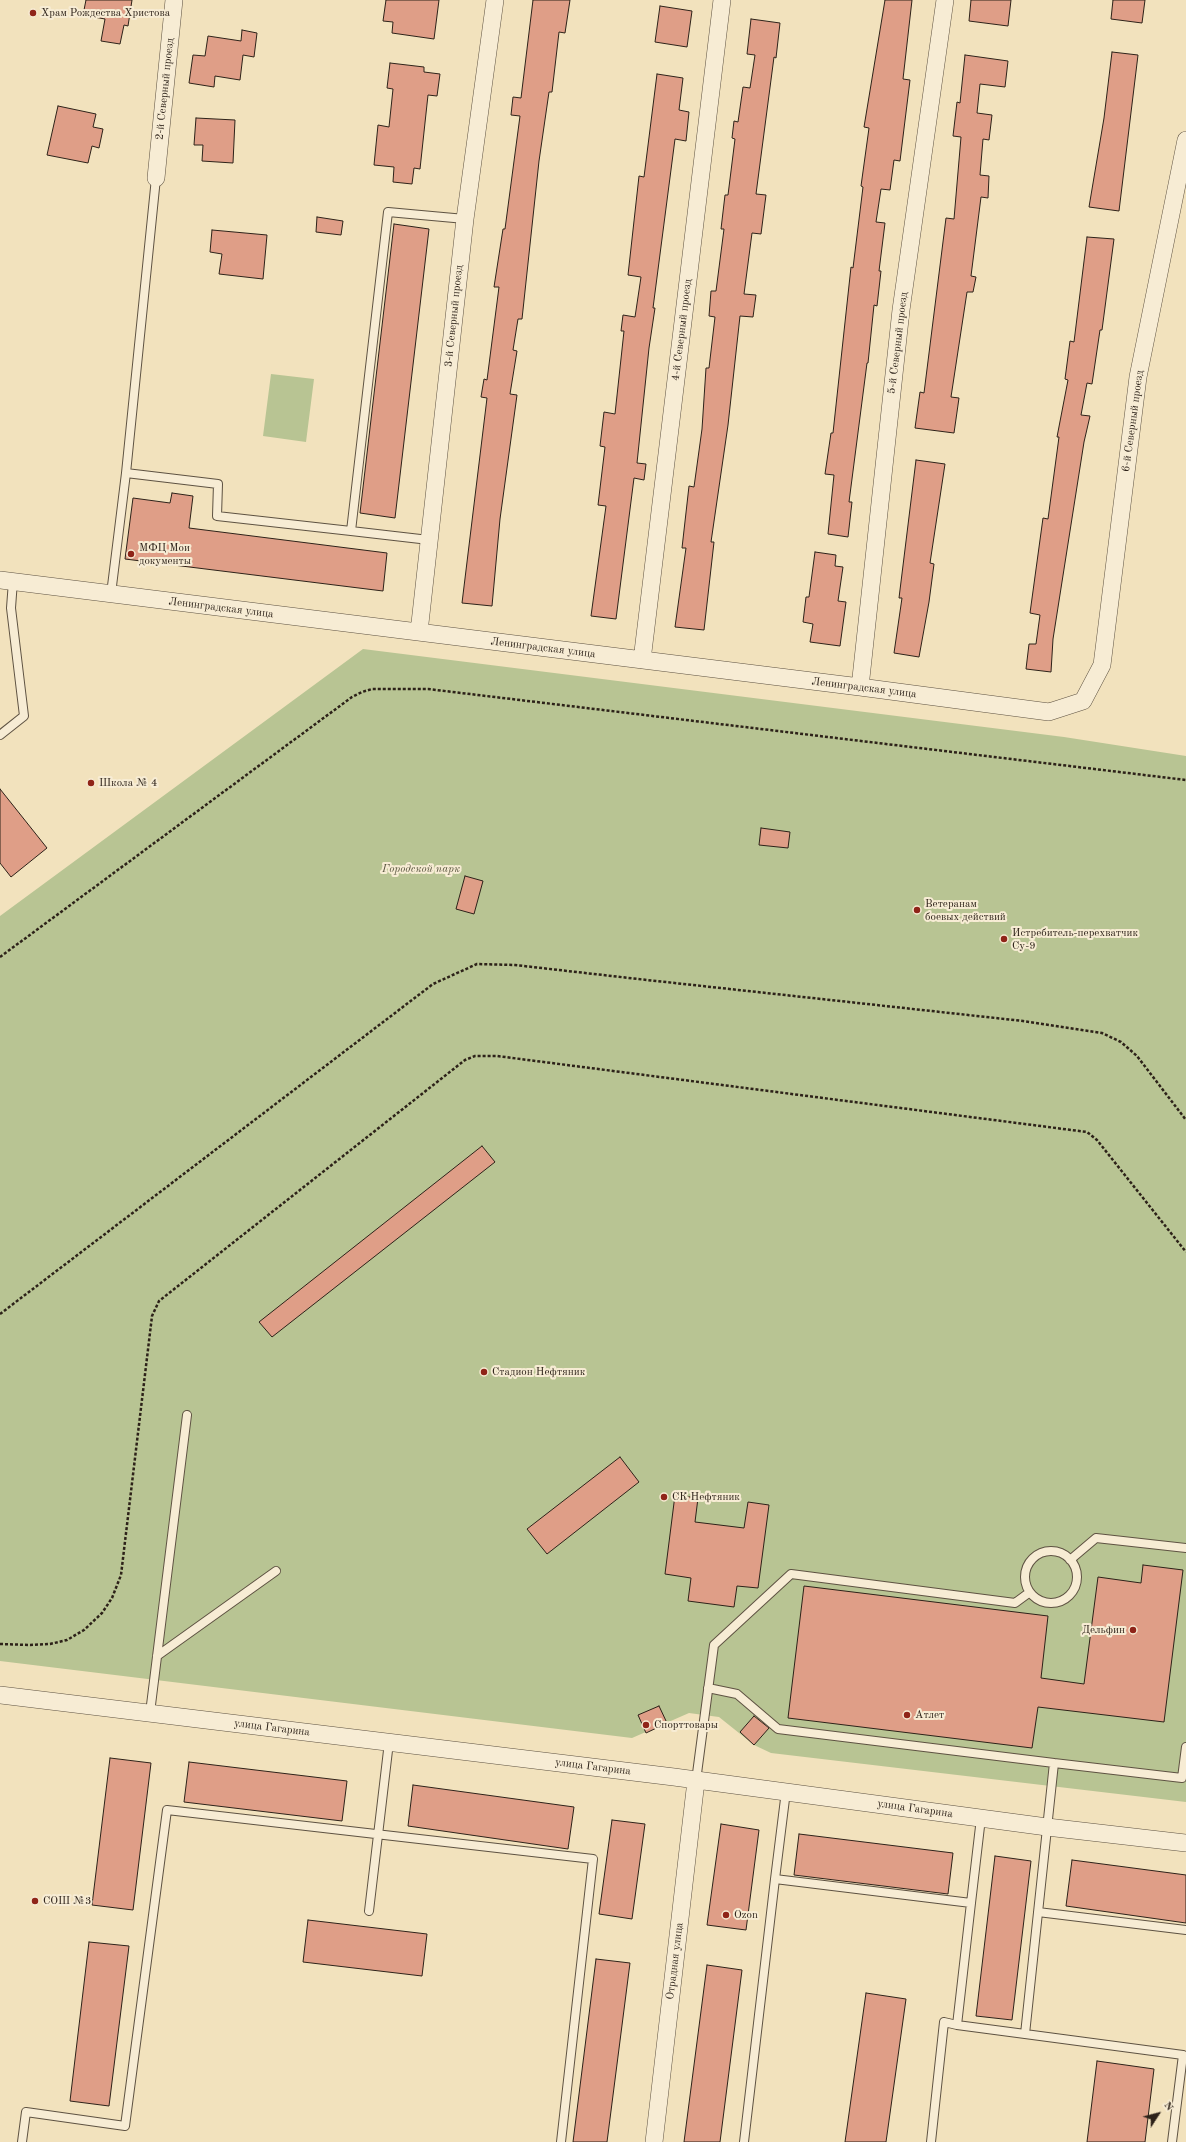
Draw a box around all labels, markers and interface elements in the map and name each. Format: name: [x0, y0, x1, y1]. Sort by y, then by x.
place label: Храм Рождества Христова: [41, 6, 170, 20]
marker: Храм Рождества Христова: [28, 8, 38, 18]
street label: 2-й Северный проезд: [153, 37, 177, 141]
street label: 3-й Северный проезд: [442, 264, 466, 368]
street label: 4-й Северный проезд: [669, 278, 695, 382]
street label: 5-й Северный проезд: [885, 291, 911, 395]
street label: 6-й Северный проезд: [1119, 369, 1147, 473]
place label: МФЦ Мои документы: [139, 541, 191, 567]
marker: МФЦ Мои документы: [126, 549, 136, 559]
street label: Ленинградская улица: [168, 595, 274, 621]
street label: Ленинградская улица: [490, 635, 596, 661]
street label: Ленинградская улица: [811, 675, 917, 701]
place label: Школа № 4: [99, 776, 157, 790]
marker: Школа № 4: [86, 778, 96, 788]
park label: Городской парк: [382, 862, 460, 876]
place label: Ветеранам боевых действий: [925, 897, 1006, 923]
marker: Ветеранам боевых действий: [912, 905, 922, 915]
place label: Истребитель-перехватчик Су-9: [1012, 926, 1138, 952]
marker: Истребитель-перехватчик Су-9: [999, 934, 1009, 944]
place label: Стадион Нефтяник: [492, 1365, 585, 1379]
marker: Стадион Нефтяник: [479, 1367, 489, 1377]
place label: СК Нефтяник: [672, 1490, 740, 1504]
marker: СК Нефтяник: [659, 1492, 669, 1502]
place label: Дельфин: [1082, 1623, 1125, 1637]
marker: Дельфин: [1128, 1625, 1138, 1635]
place label: Атлет: [915, 1708, 944, 1722]
marker: Атлет: [902, 1710, 912, 1720]
street label: улица Гагарина: [233, 1717, 311, 1739]
place label: Спорттовары: [654, 1718, 718, 1732]
marker: Спорттовары: [641, 1720, 651, 1730]
street label: улица Гагарина: [554, 1756, 632, 1778]
street label: улица Гагарина: [876, 1797, 954, 1821]
place label: СОШ №3: [43, 1894, 91, 1908]
marker: СОШ №3: [30, 1896, 40, 1906]
place label: Ozon: [734, 1908, 758, 1922]
marker: Ozon: [721, 1910, 731, 1920]
street label: Отрадная улица: [664, 1922, 686, 2000]
north arrow: [1138, 2094, 1178, 2134]
text: N: [1161, 2100, 1175, 2113]

